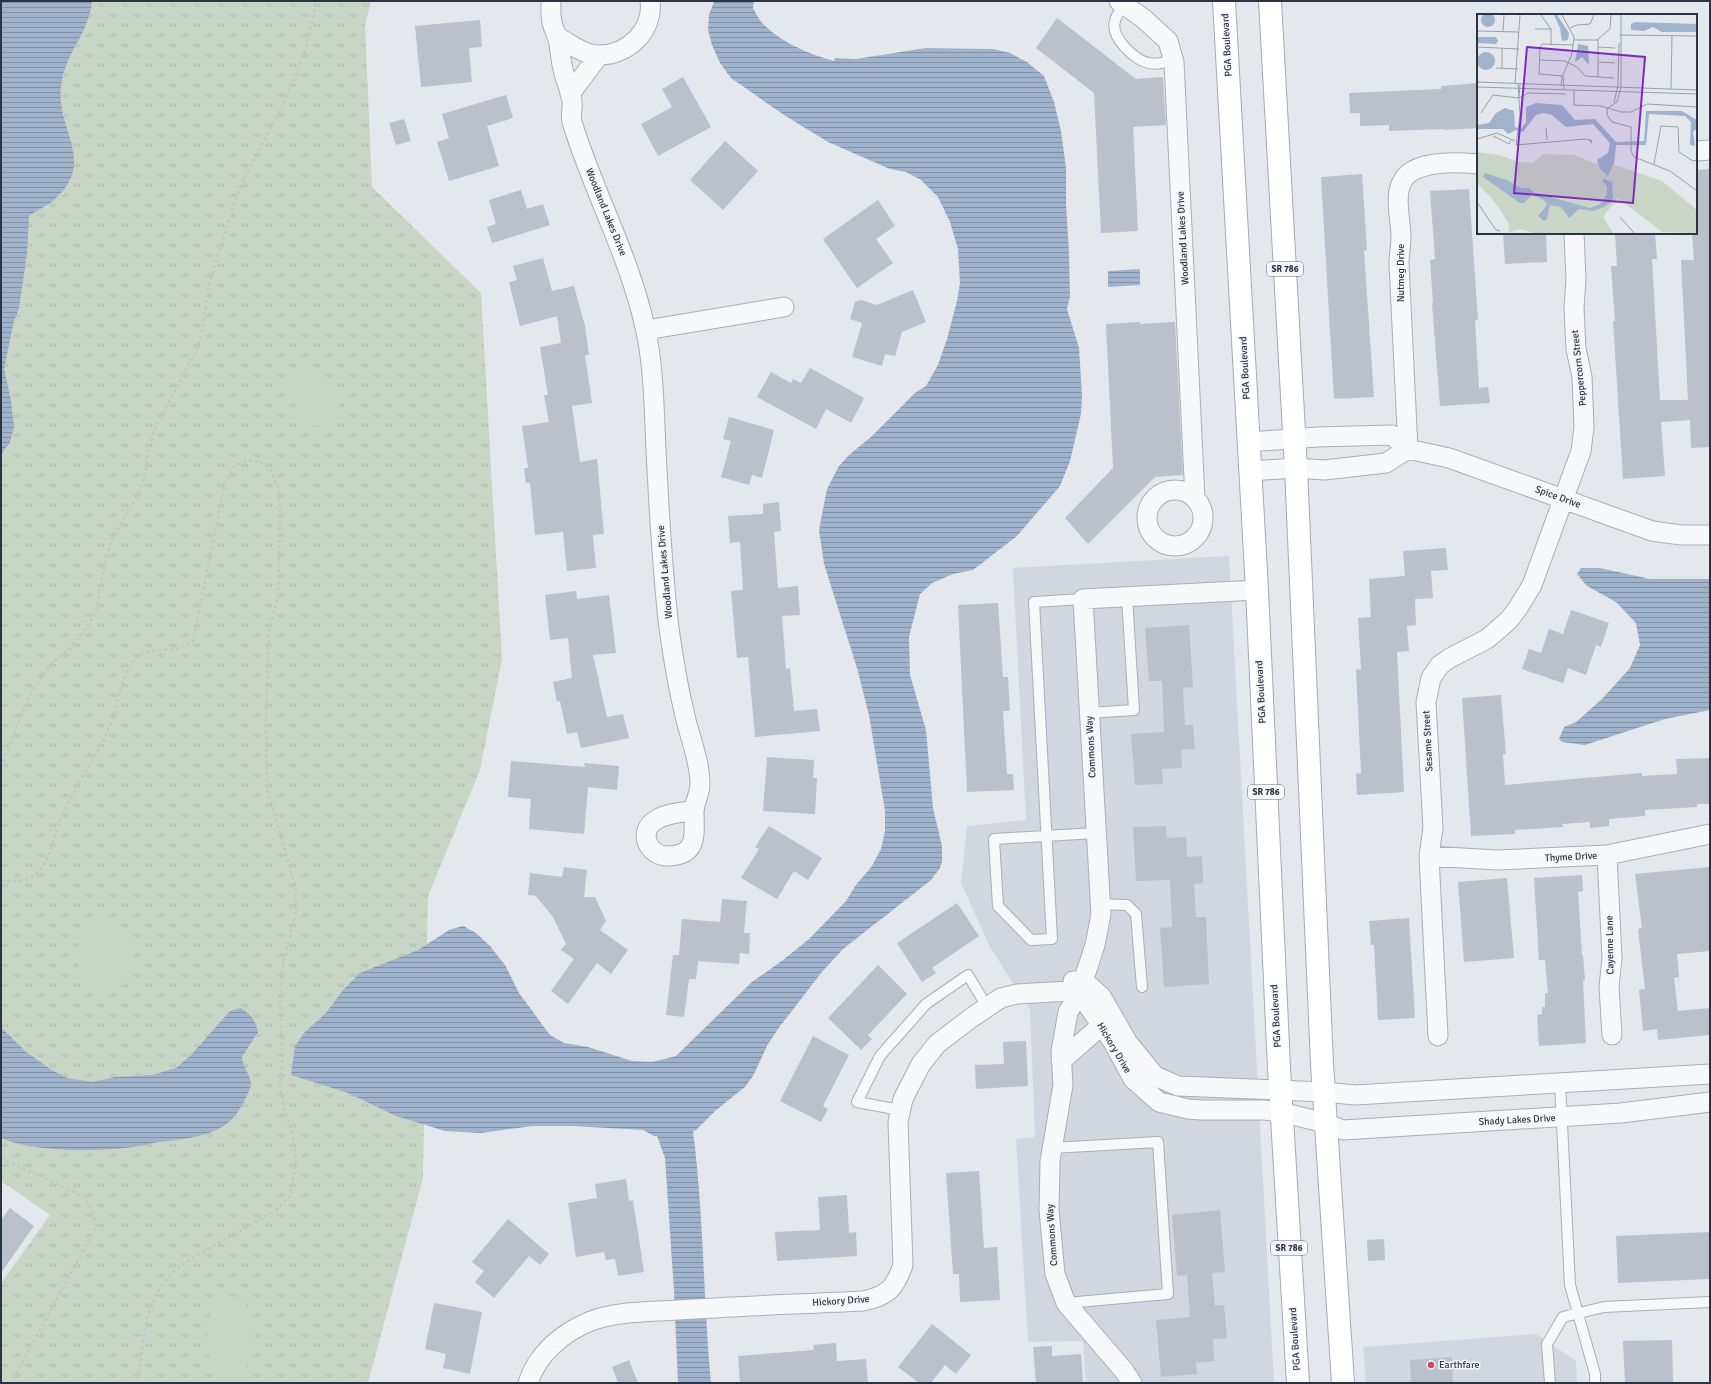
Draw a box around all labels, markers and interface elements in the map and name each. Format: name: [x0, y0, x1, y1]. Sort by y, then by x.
street label: PGA Boulevard: [1219, 13, 1235, 77]
inset map: [1477, 14, 1697, 234]
street label: Woodland Lakes Drive: [583, 166, 629, 258]
street label: Woodland Lakes Drive: [1175, 191, 1191, 285]
street label: Nutmeg Drive: [1395, 244, 1407, 302]
road number: SR 786: [1267, 262, 1303, 276]
street label: Peppercorn Street: [1569, 329, 1589, 407]
street label: PGA Boulevard: [1237, 336, 1253, 400]
street label: Spice Drive: [1533, 483, 1583, 511]
street label: Woodland Lakes Drive: [655, 525, 675, 619]
street label: PGA Boulevard: [1253, 660, 1269, 724]
street label: Sesame Street: [1420, 710, 1436, 772]
street label: Commons Way: [1083, 715, 1099, 778]
road number: SR 786: [1248, 785, 1284, 799]
street label: Thyme Drive: [1545, 850, 1597, 864]
street label: Cayenne Lane: [1603, 915, 1617, 975]
street label: PGA Boulevard: [1268, 984, 1284, 1048]
street label: Hickory Drive: [1094, 1020, 1134, 1076]
street label: Shady Lakes Drive: [1478, 1112, 1556, 1128]
street label: Commons Way: [1044, 1203, 1060, 1266]
road number: SR 786: [1271, 1241, 1307, 1255]
street label: Hickory Drive: [812, 1293, 870, 1309]
street label: PGA Boulevard: [1287, 1307, 1303, 1371]
place label: Earthfare: [1439, 1359, 1479, 1371]
marker: Earthfare: [1426, 1360, 1436, 1370]

